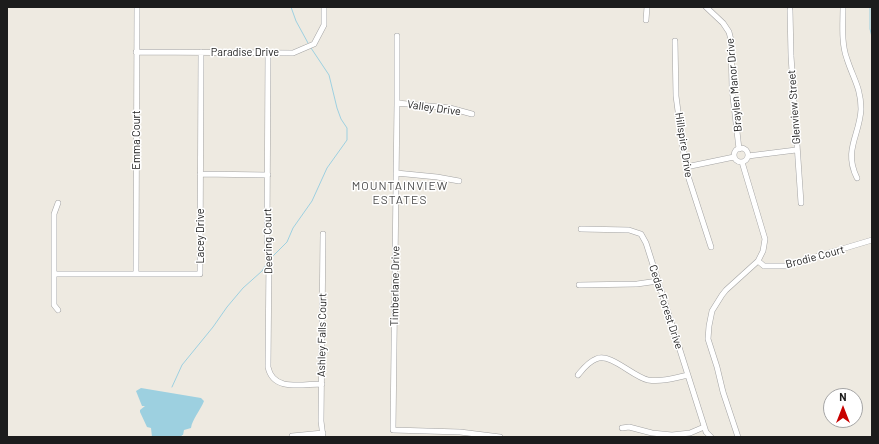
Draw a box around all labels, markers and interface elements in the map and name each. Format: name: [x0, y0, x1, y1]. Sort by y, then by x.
street label: Braylen Manor Drive: [723, 38, 745, 132]
street label: Paradise Drive: [211, 45, 279, 59]
street label: Glenview Street: [785, 69, 803, 145]
street label: Valley Drive: [406, 98, 462, 118]
street label: Emma Court: [129, 110, 143, 170]
street label: Hillspire Drive: [672, 111, 696, 179]
district label: MOUNTAINVIEW ESTATES: [352, 179, 448, 207]
street label: Lacey Drive: [193, 208, 207, 264]
street label: Deering Court: [261, 208, 275, 274]
street label: Brodie Court: [784, 243, 846, 271]
street label: Timberlane Drive: [388, 246, 402, 326]
street label: Cedar Forest Drive: [646, 263, 686, 351]
street label: Ashley Falls Court: [315, 293, 329, 377]
north arrow: [823, 388, 863, 428]
text: N: [839, 390, 847, 403]

